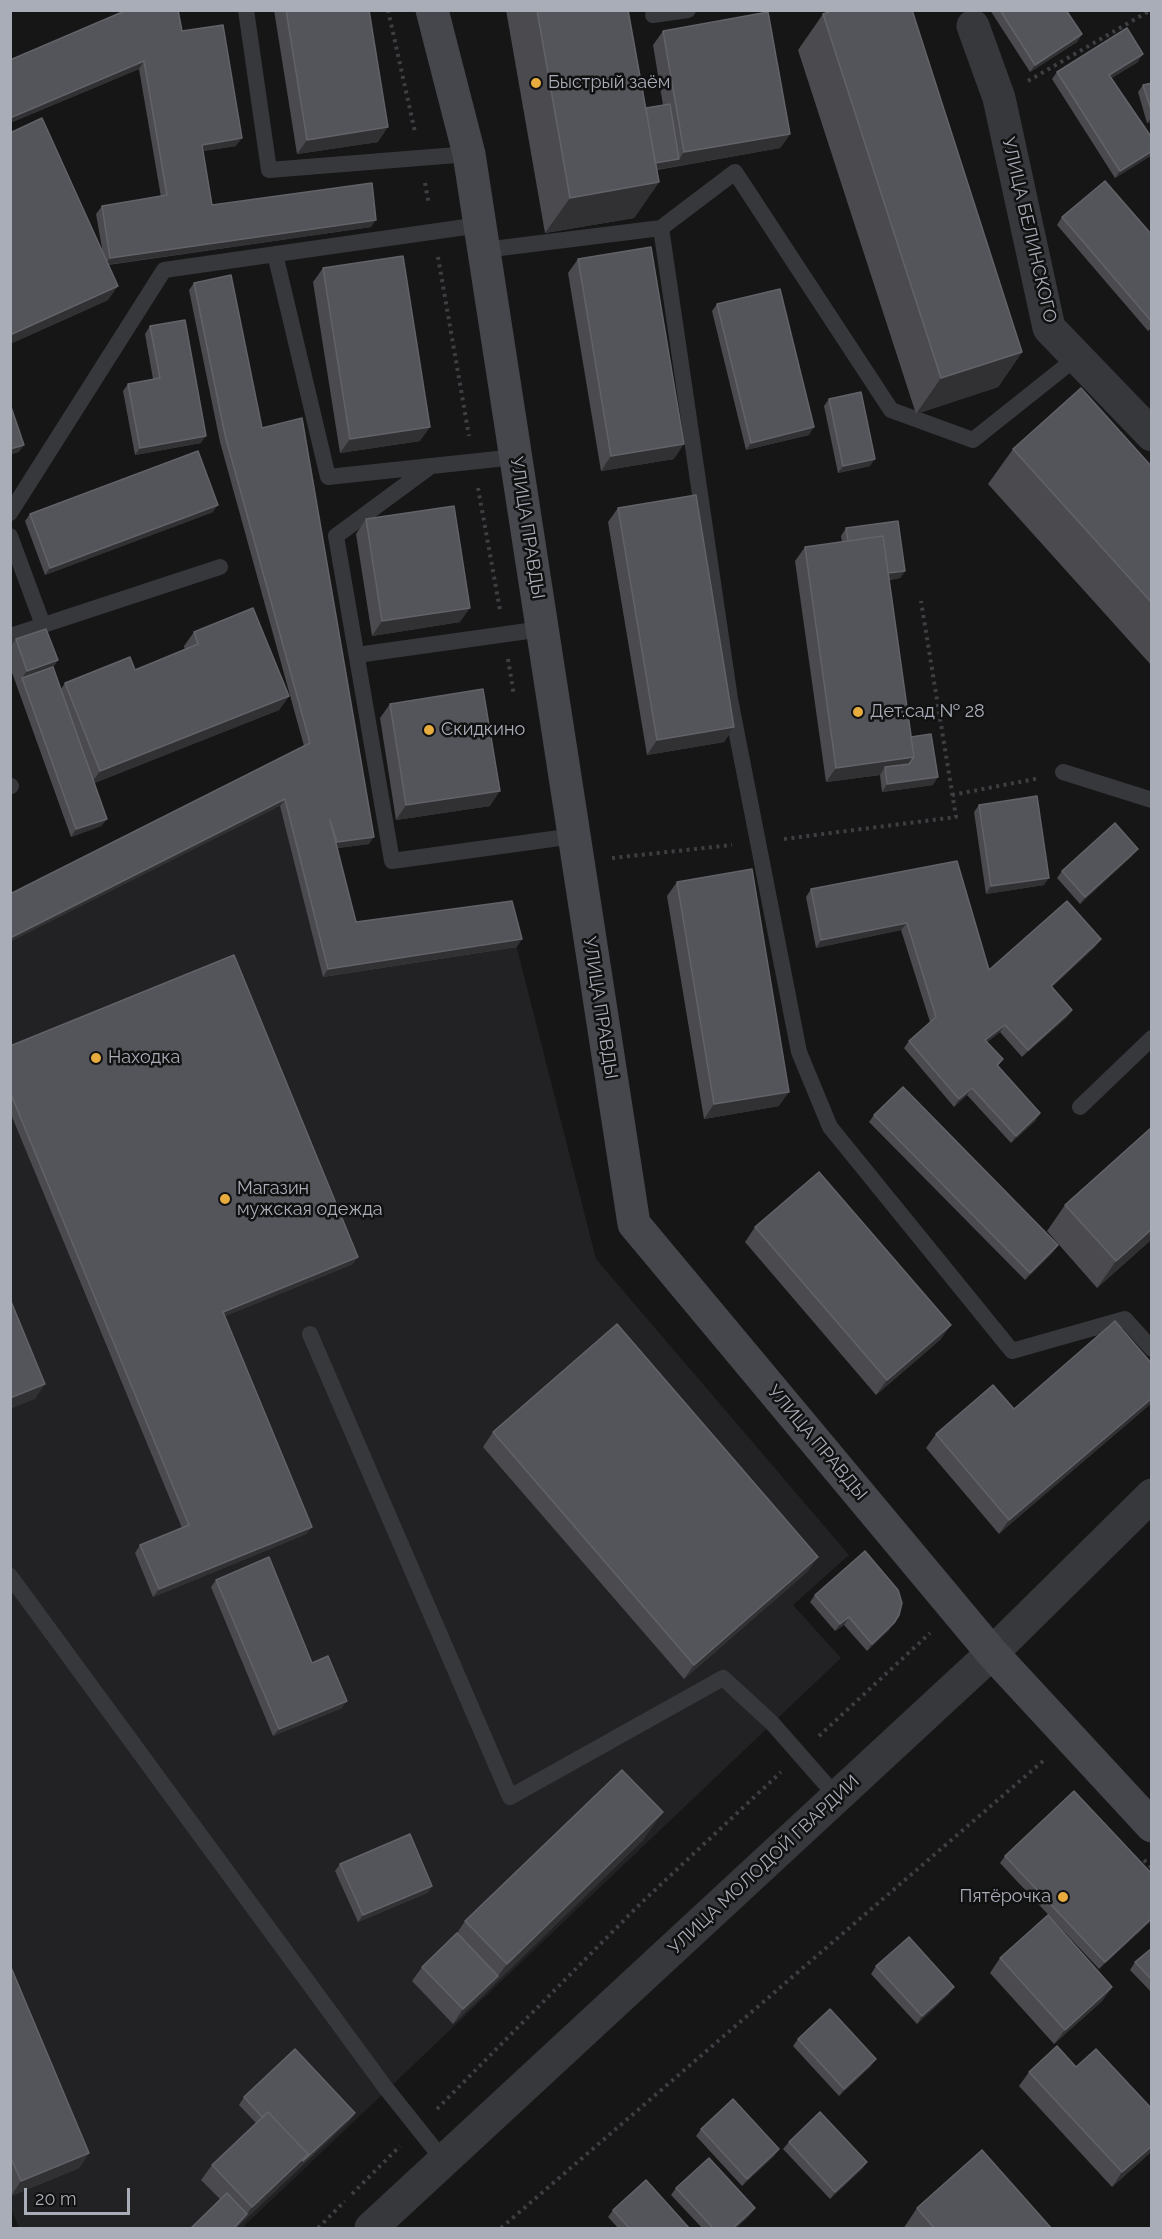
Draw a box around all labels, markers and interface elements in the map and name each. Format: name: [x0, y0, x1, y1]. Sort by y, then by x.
place label: Быстрый заём: [548, 72, 670, 94]
marker: Быстрый заём: [529, 76, 543, 90]
street label: УЛИЦА БЕЛИНСКОГО: [997, 135, 1061, 325]
street label: УЛИЦА ПРАВДЫ: [505, 455, 549, 601]
place label: Дет.сад № 28: [870, 701, 985, 723]
marker: Дет.сад № 28: [851, 705, 865, 719]
place label: Скидкино: [441, 719, 525, 741]
marker: Скидкино: [422, 723, 436, 737]
street label: УЛИЦА ПРАВДЫ: [578, 935, 622, 1081]
place label: Находка: [108, 1047, 180, 1069]
marker: Находка: [89, 1051, 103, 1065]
place label: Магазин мужская одежда: [237, 1178, 383, 1220]
marker: Магазин мужская одежда: [218, 1192, 232, 1206]
street label: УЛИЦА ПРАВДЫ: [763, 1381, 871, 1505]
street label: УЛИЦА МОЛОДОЙ ГВАРДИИ: [664, 1771, 864, 1959]
place label: Пятёрочка: [959, 1886, 1051, 1908]
marker: Пятёрочка: [1056, 1890, 1070, 1904]
scale bar: [27, 2176, 134, 2214]
text: 20 m: [35, 2188, 77, 2209]

